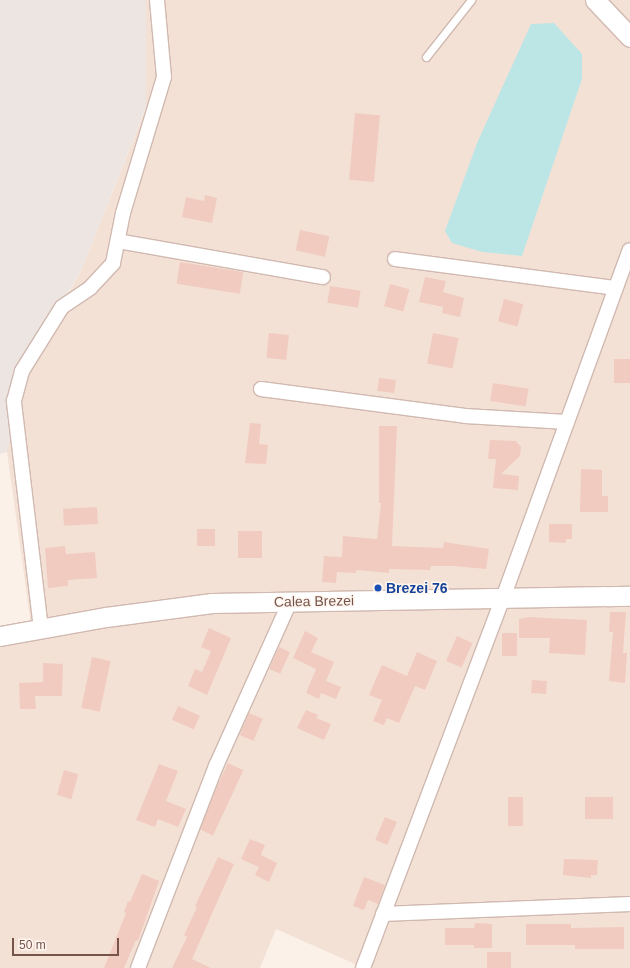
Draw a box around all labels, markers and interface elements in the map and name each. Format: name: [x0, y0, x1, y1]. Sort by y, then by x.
place label: Brezei 76: [386, 580, 447, 596]
marker: Brezei 76: [373, 583, 383, 593]
street label: Calea Brezei: [274, 592, 354, 610]
scale bar: [14, 930, 121, 956]
text: 50 m: [19, 938, 46, 952]

